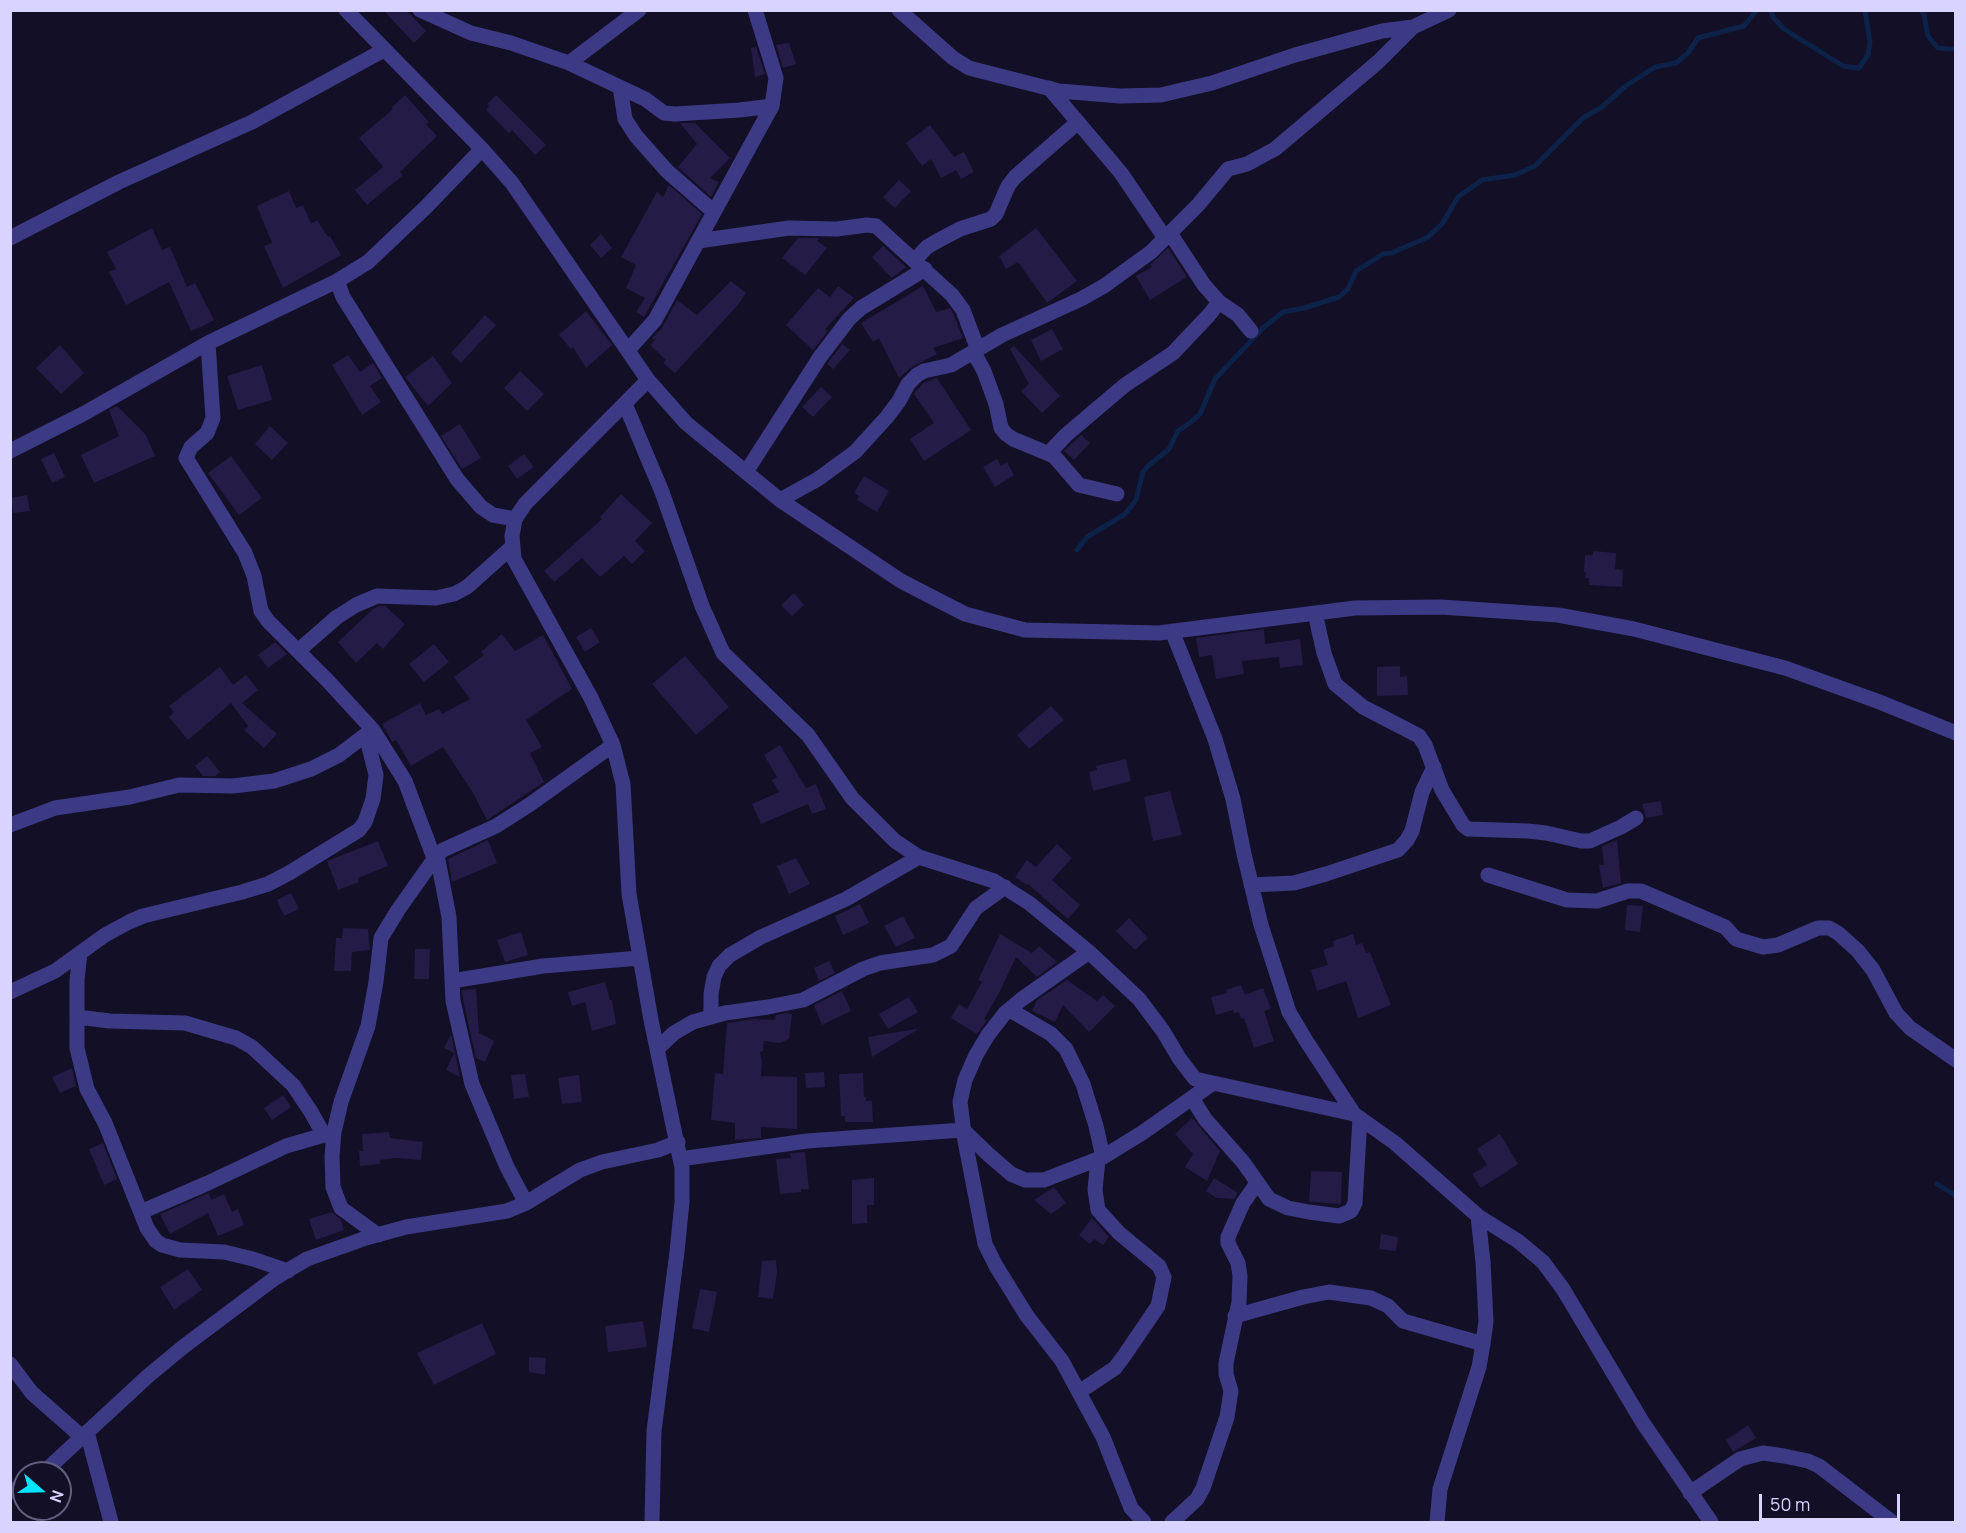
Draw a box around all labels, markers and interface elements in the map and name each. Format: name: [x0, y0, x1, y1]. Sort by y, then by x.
north arrow: [12, 1461, 72, 1521]
scale bar: [1762, 1482, 1903, 1520]
text: N: [45, 1487, 69, 1506]
text: 50 m: [1770, 1492, 1810, 1516]

